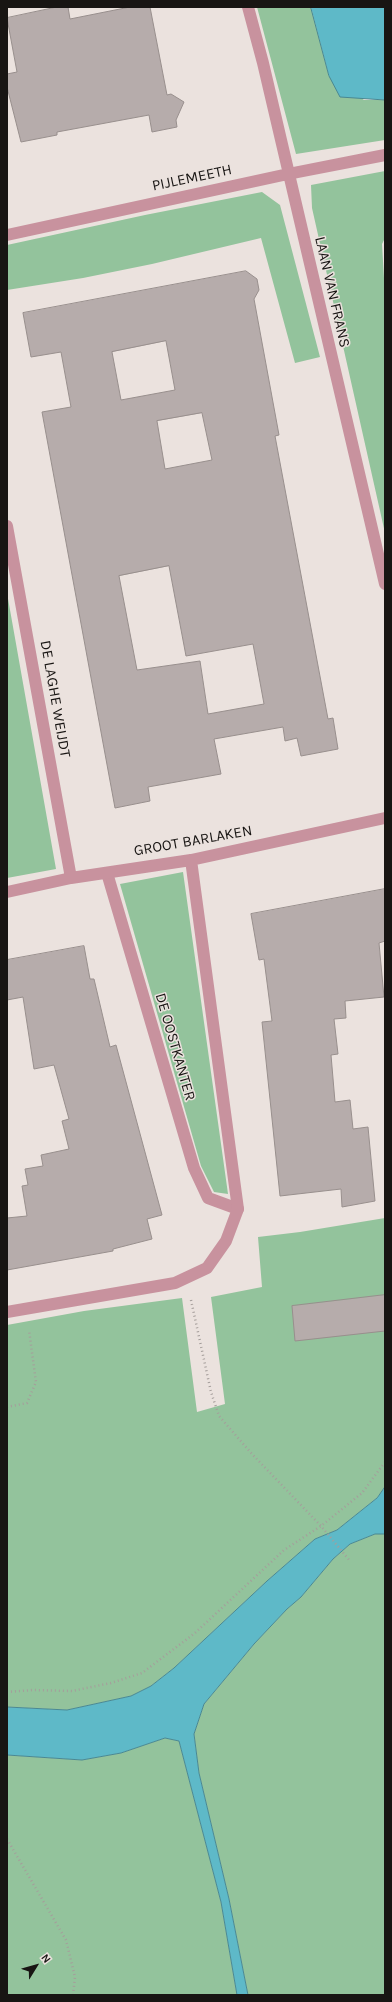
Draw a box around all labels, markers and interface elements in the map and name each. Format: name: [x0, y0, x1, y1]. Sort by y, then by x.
street label: PIJLEMEETH: [150, 161, 234, 195]
street label: LAAN VAN FRANS: [310, 235, 354, 349]
street label: DE LAGHE WEIJDT: [36, 639, 74, 759]
street label: GROOT BARLAKEN: [132, 822, 254, 860]
street label: DE OOSTKANTER: [151, 991, 199, 1103]
north arrow: [16, 1946, 56, 1986]
text: N: [38, 1951, 54, 1966]

